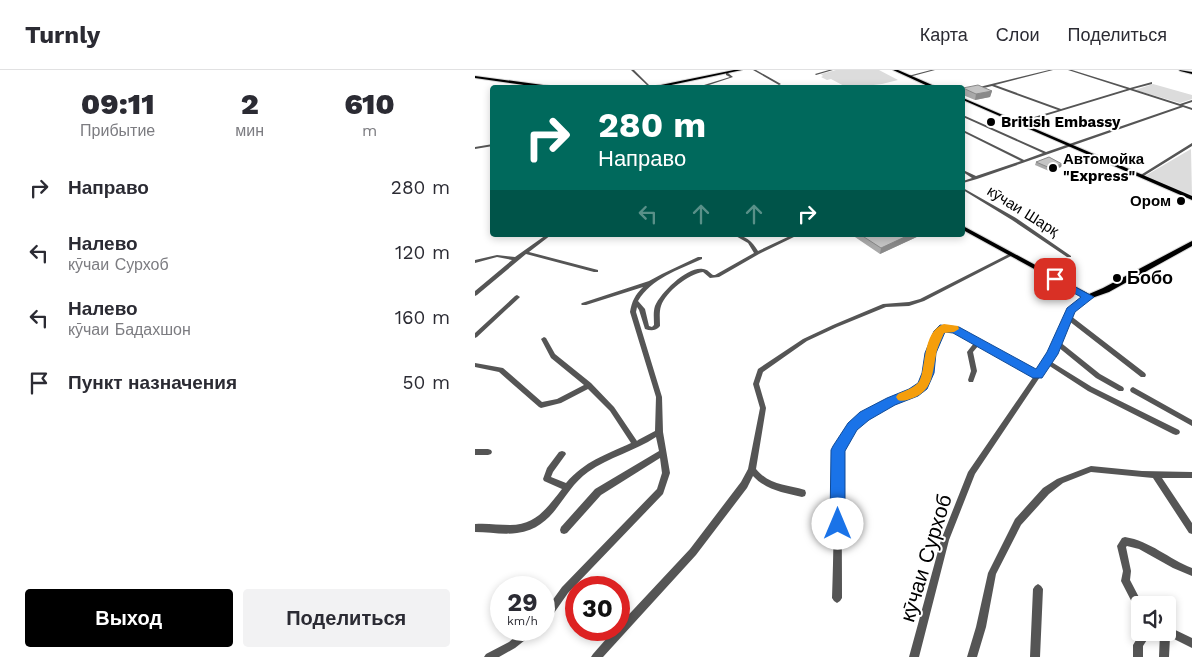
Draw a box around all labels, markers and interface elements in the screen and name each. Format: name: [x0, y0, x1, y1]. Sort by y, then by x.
text: Turnly: [25, 21, 100, 49]
text: Карта: [920, 24, 968, 45]
text: Слои: [996, 24, 1040, 45]
text: Поделиться: [1068, 24, 1167, 45]
text: 09:11: [81, 86, 155, 121]
text: 2: [241, 86, 259, 121]
text: 610: [344, 86, 395, 121]
text: 280 m: [598, 104, 706, 146]
icon: right: [515, 105, 580, 170]
place label: British Embassy: [1001, 113, 1121, 131]
marker: British Embassy: [985, 116, 997, 128]
text: Прибытие: [80, 121, 155, 140]
text: мин: [235, 121, 264, 140]
text: m: [362, 121, 377, 140]
text: Направо: [598, 146, 686, 171]
place label: Автомойка "Express": [1063, 150, 1145, 185]
marker: Автомойка "Express": [1047, 162, 1059, 174]
icon: right: [25, 174, 53, 202]
text: Направо: [68, 176, 149, 199]
text: 280 m: [391, 176, 450, 199]
street label: кӯчаи Шарқ: [984, 182, 1062, 240]
place label: Ором: [1130, 192, 1171, 210]
marker: Ором: [1175, 195, 1187, 207]
icon: left: [634, 200, 662, 228]
icon: ahead: [687, 200, 715, 228]
icon: ahead: [740, 200, 768, 228]
icon: right: [793, 200, 821, 228]
text: Налево: [68, 232, 138, 255]
icon: left: [25, 239, 53, 267]
text: 120 m: [395, 241, 450, 264]
text: кӯчаи Сурхоб: [68, 255, 169, 274]
pin: [1034, 258, 1076, 300]
icon: arrive: [1041, 265, 1069, 293]
place label: Бобо: [1127, 267, 1173, 288]
marker: Бобо: [1111, 272, 1123, 284]
text: Налево: [68, 297, 138, 320]
icon: left: [25, 304, 53, 332]
text: 160 m: [395, 306, 450, 329]
text: кӯчаи Бадахшон: [68, 320, 191, 339]
icon: arrive: [25, 369, 53, 397]
text: Пункт назначения: [68, 371, 237, 394]
text: 50 m: [403, 371, 450, 394]
street label: кӯчаи Сурхоб: [894, 491, 957, 625]
position arrow: [811, 497, 863, 549]
speed limit sign: 30: [565, 576, 630, 641]
text: 29: [507, 588, 538, 617]
button: Выход: [25, 589, 233, 647]
button: Поделиться: [243, 589, 450, 647]
map controls: [1131, 596, 1176, 641]
button: sound: [1131, 596, 1176, 641]
text: km/h: [507, 614, 538, 628]

